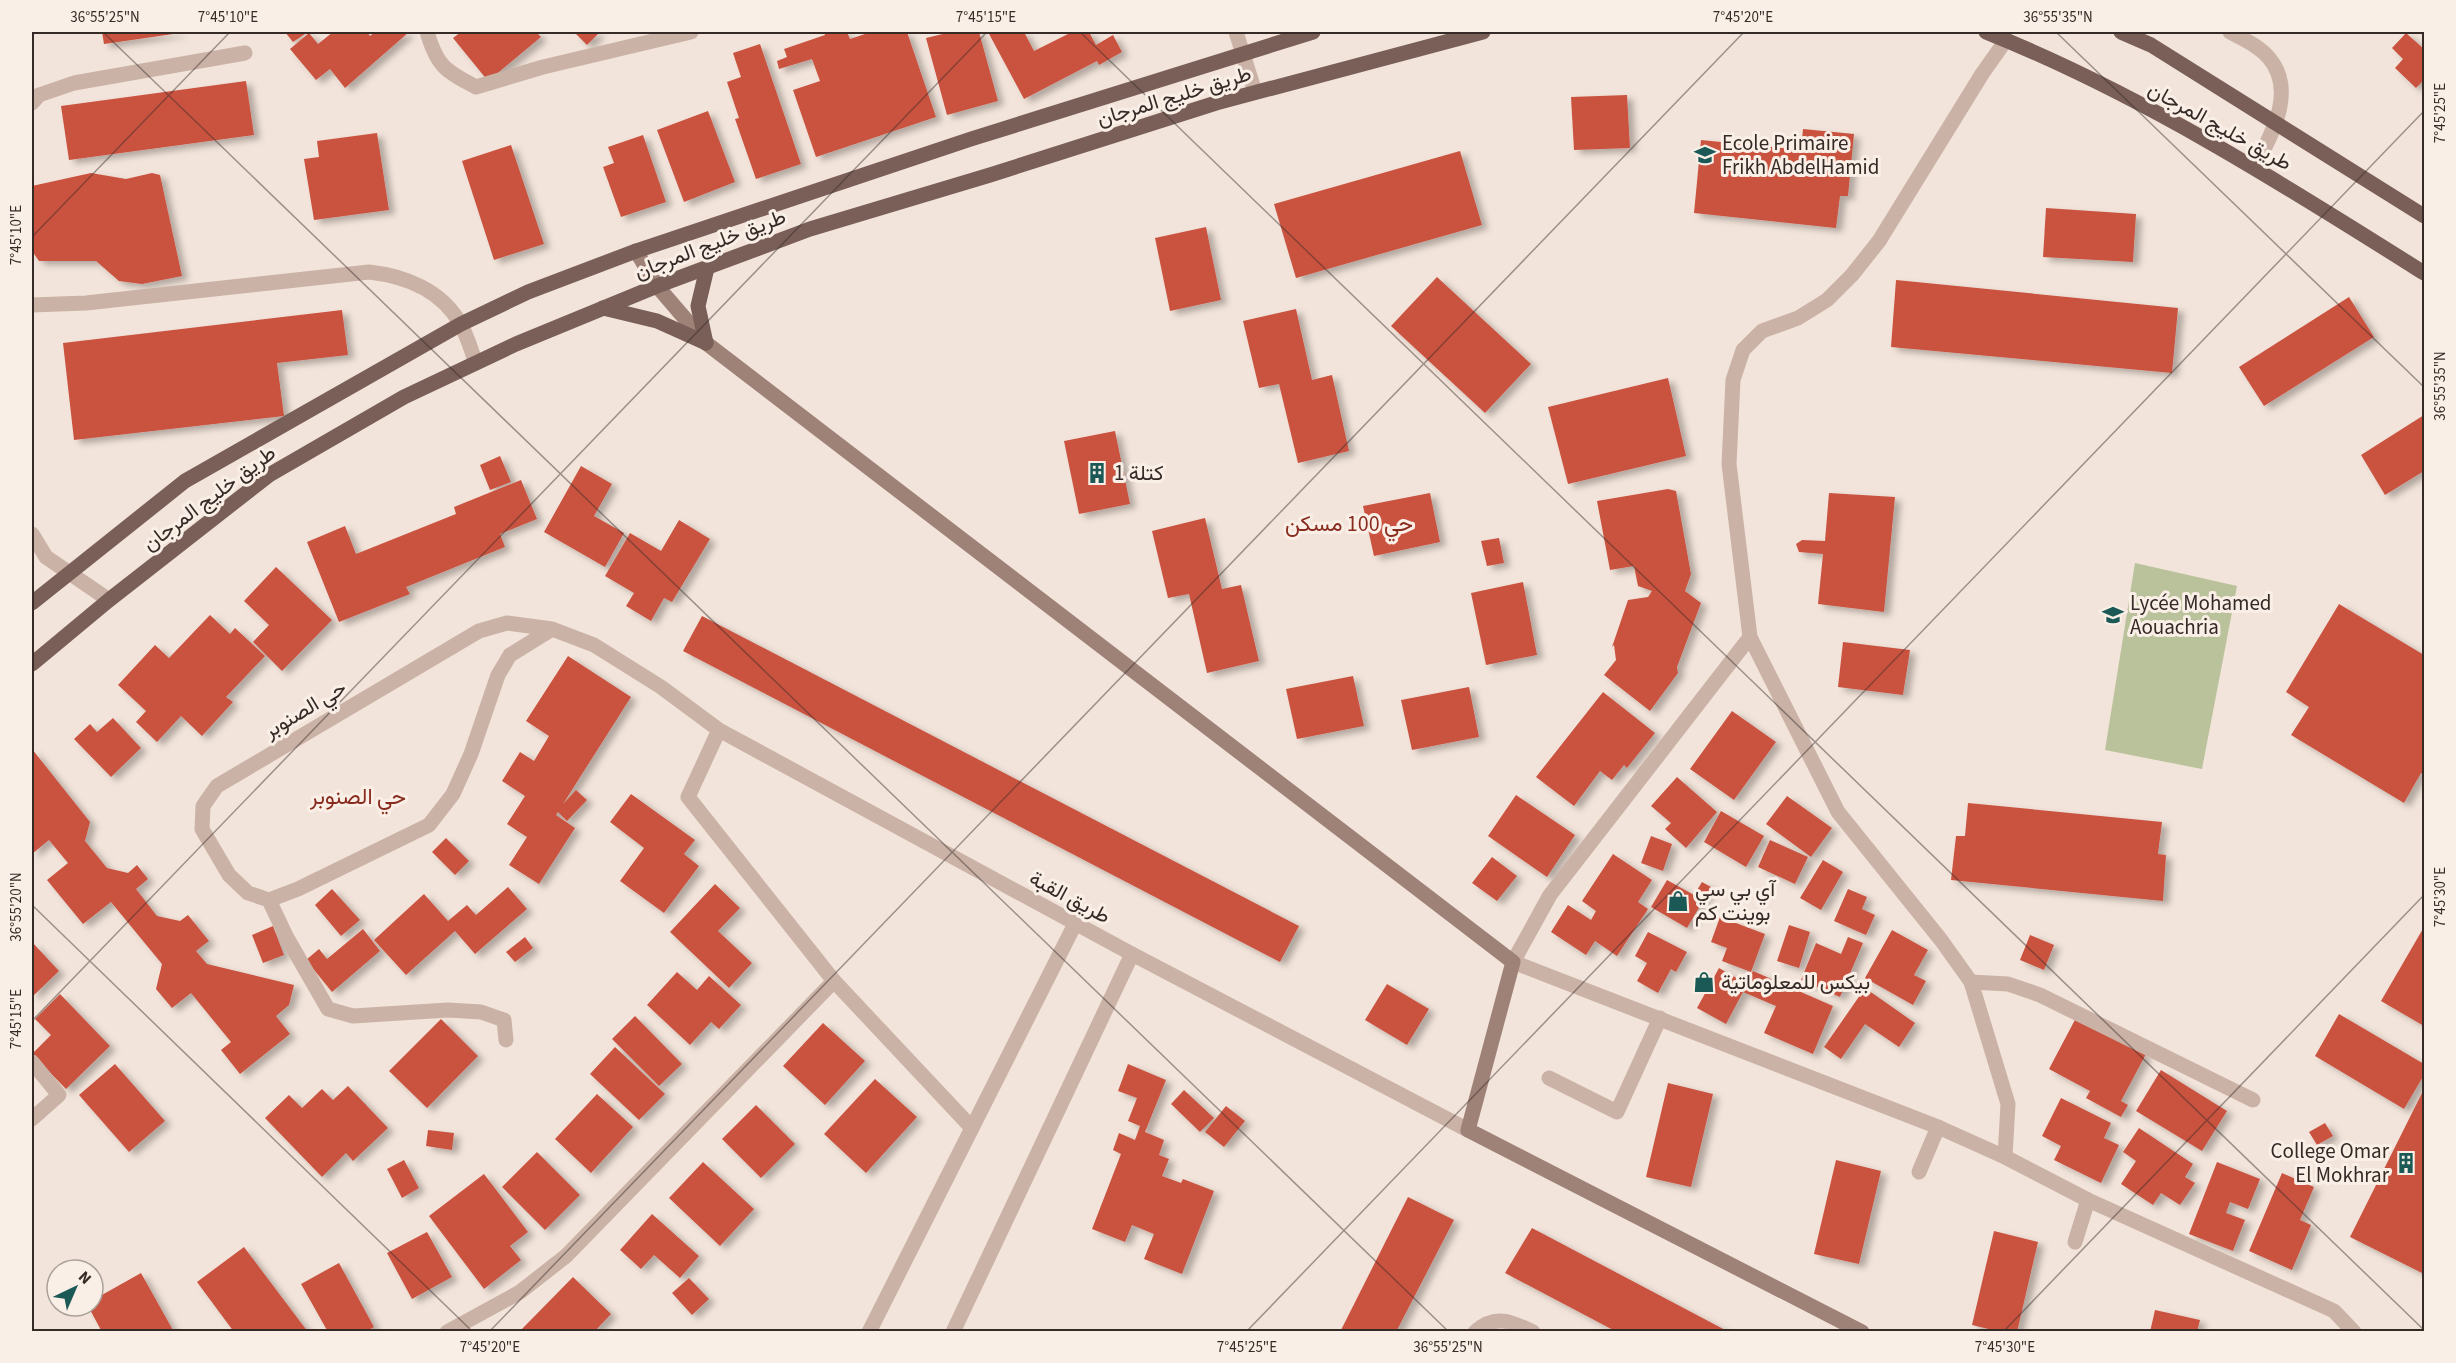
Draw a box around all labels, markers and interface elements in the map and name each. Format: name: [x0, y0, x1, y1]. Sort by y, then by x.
text: 36°55'25"N: [70, 7, 140, 28]
text: 7°45'10"E: [198, 7, 258, 28]
text: 7°45'15"E: [956, 7, 1016, 28]
text: 7°45'20"E: [1713, 7, 1773, 28]
text: 36°55'35"N: [2023, 7, 2093, 28]
street label: طريق خليج المرجان: [1093, 58, 1255, 134]
street label: طريق خليج المرجان: [2143, 74, 2297, 178]
text: 7°45'25"E: [2430, 83, 2451, 143]
place label: Ecole Primaire Frikh AbdelHamid: [1722, 128, 1879, 182]
school or university icon: Ecole Primaire Frikh AbdelHamid: [1693, 143, 1717, 167]
street label: طريق خليج المرجان: [630, 201, 790, 287]
text: 7°45'10"E: [6, 205, 27, 265]
text: 36°55'35"N: [2430, 351, 2451, 421]
street label: طريق خليج المرجان: [136, 438, 282, 558]
place label: كتلة 1: [1114, 458, 1164, 488]
building icon: كتلة 1: [1085, 461, 1109, 485]
district label: حي 100 مسكن: [1285, 508, 1413, 542]
place label: Lycée Mohamed Aouachria: [2130, 588, 2271, 642]
school or university icon: Lycée Mohamed Aouachria: [2101, 603, 2125, 627]
street label: حي الصنوبر: [257, 673, 353, 748]
district label: حي الصنوبر: [309, 781, 406, 815]
street label: طريق القبة: [1024, 863, 1116, 931]
text: 7°45'30"E: [2430, 867, 2451, 927]
text: 36°55'20"N: [6, 872, 27, 942]
place label: آي بي سي بوينت كم: [1695, 874, 1777, 928]
shop icon: آي بي سي بوينت كم: [1666, 889, 1690, 913]
place label: بيكس للمعلوماتية: [1721, 967, 1870, 997]
shop icon: بيكس للمعلوماتية: [1692, 970, 1716, 994]
text: 7°45'15"E: [6, 989, 27, 1049]
place label: College Omar El Mokhrar: [2271, 1136, 2390, 1190]
building icon: College Omar El Mokhrar: [2394, 1151, 2418, 1175]
north arrow: [45, 1258, 105, 1318]
text: N: [73, 1266, 96, 1290]
text: 7°45'20"E: [460, 1337, 520, 1358]
text: 7°45'25"E: [1217, 1337, 1277, 1358]
text: 36°55'25"N: [1413, 1337, 1483, 1358]
text: 7°45'30"E: [1975, 1337, 2035, 1358]

